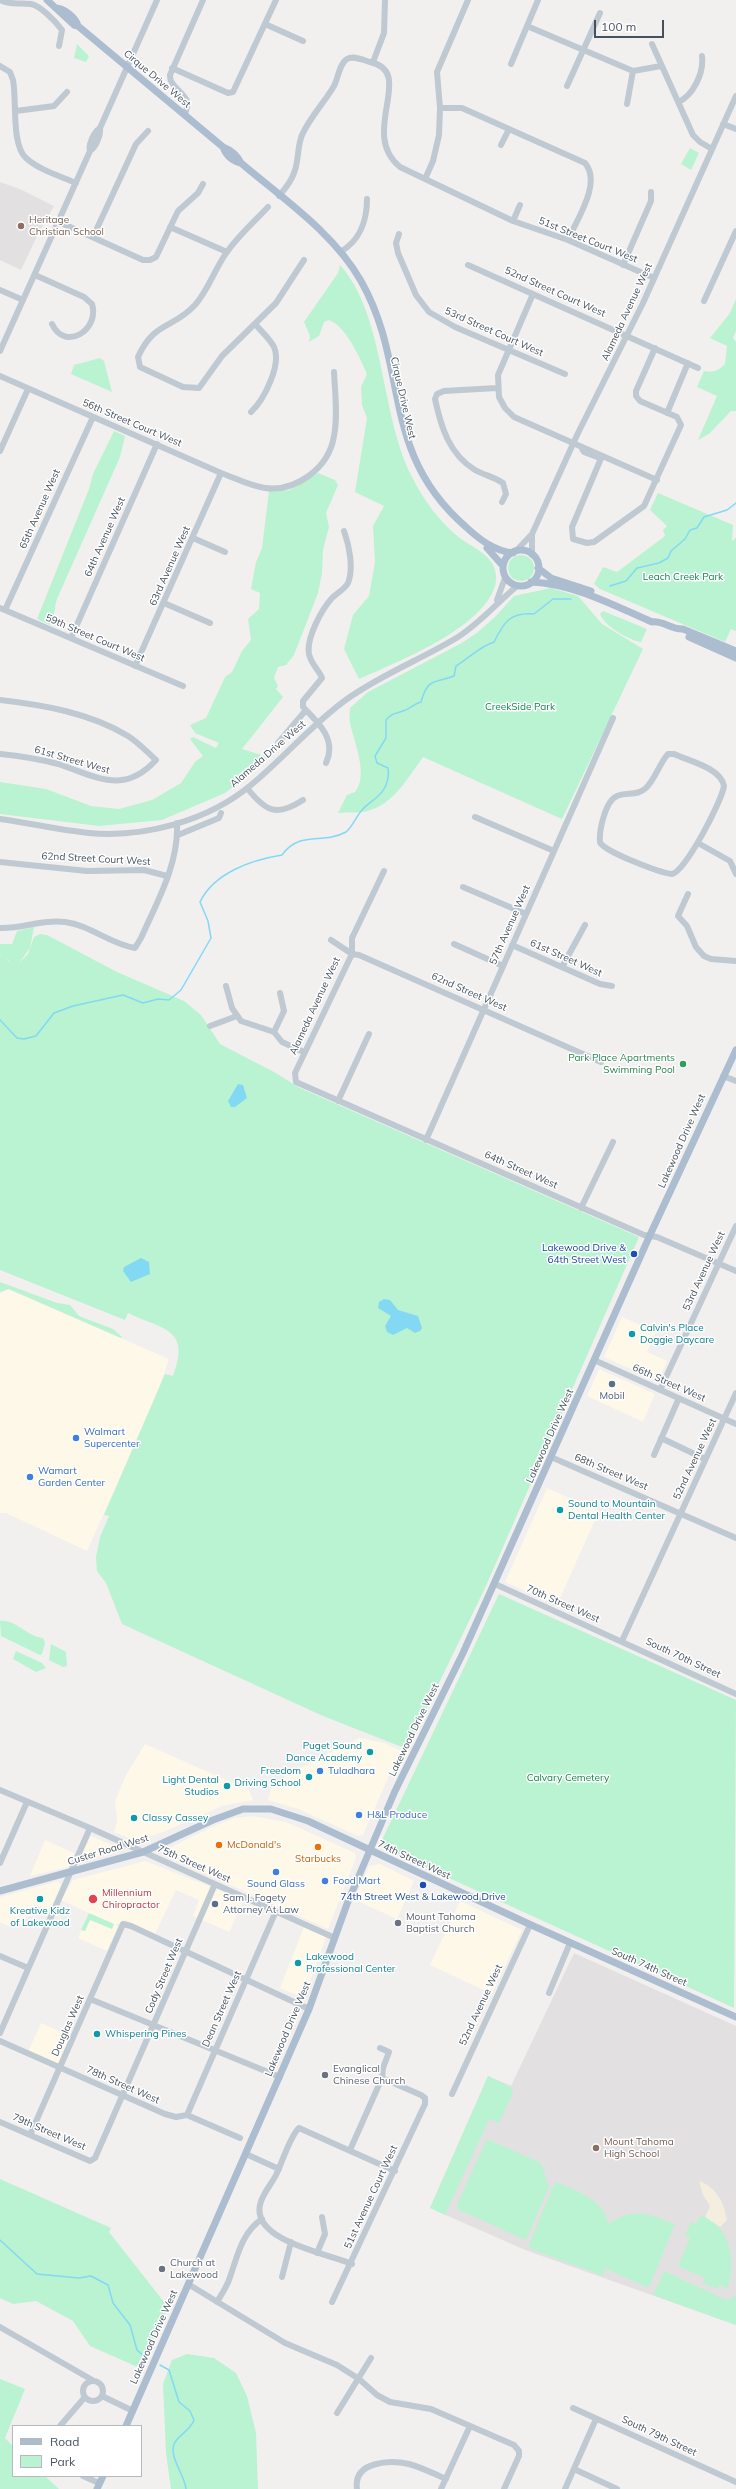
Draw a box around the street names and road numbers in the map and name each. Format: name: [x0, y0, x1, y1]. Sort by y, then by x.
street label: Cirque Drive West: [121, 47, 193, 111]
street label: 51st Street Court West: [537, 215, 639, 265]
street label: Alameda Avenue West: [599, 261, 655, 363]
street label: 52nd Street Court West: [503, 264, 607, 320]
street label: 53rd Street Court West: [443, 305, 545, 359]
street label: Cirque Drive West: [388, 356, 418, 440]
street label: 56th Street Court West: [81, 397, 183, 449]
street label: 65th Avenue West: [17, 467, 63, 551]
street label: 64th Avenue West: [82, 495, 128, 579]
street label: 63rd Avenue West: [147, 524, 193, 608]
street label: 59th Street Court West: [44, 612, 146, 664]
street label: Alameda Drive West: [228, 718, 308, 790]
street label: 61st Street West: [33, 744, 111, 776]
street label: 62nd Street Court West: [41, 850, 151, 868]
street label: 57th Avenue West: [487, 883, 533, 967]
street label: 61st Street West: [528, 937, 604, 979]
street label: Alameda Avenue West: [287, 955, 343, 1057]
street label: 62nd Street West: [430, 970, 508, 1014]
street label: Lakewood Drive West: [656, 1092, 708, 1190]
street label: 64th Street West: [483, 1149, 559, 1191]
street label: 53rd Avenue West: [680, 1229, 728, 1313]
street label: 66th Street West: [631, 1362, 707, 1404]
street label: Lakewood Drive West: [524, 1387, 576, 1485]
street label: 52nd Avenue West: [671, 1416, 719, 1502]
street label: 68th Street West: [572, 1451, 650, 1493]
street label: 70th Street West: [525, 1583, 601, 1625]
street label: South 70th Street: [644, 1635, 722, 1681]
street label: Lakewood Drive West: [386, 1682, 442, 1778]
street label: Custer Road West: [66, 1832, 150, 1868]
street label: 74th Street West: [376, 1838, 452, 1882]
street label: 75th Street West: [156, 1843, 232, 1885]
street label: Cody Street West: [143, 1936, 185, 2016]
street label: South 74th Street: [609, 1945, 689, 1989]
street label: 52nd Avenue West: [457, 1962, 505, 2048]
street label: Dean Street West: [200, 1969, 244, 2049]
street label: Lakewood Drive West: [263, 1980, 313, 2078]
street label: Douglas West: [49, 1994, 87, 2058]
street label: 78th Street West: [85, 2064, 161, 2106]
street label: 79th Street West: [10, 2111, 88, 2153]
street label: 51st Avenue Court West: [342, 2143, 400, 2251]
street label: Lakewood Drive West: [128, 2288, 180, 2386]
street label: South 79th Street: [620, 2413, 698, 2459]

